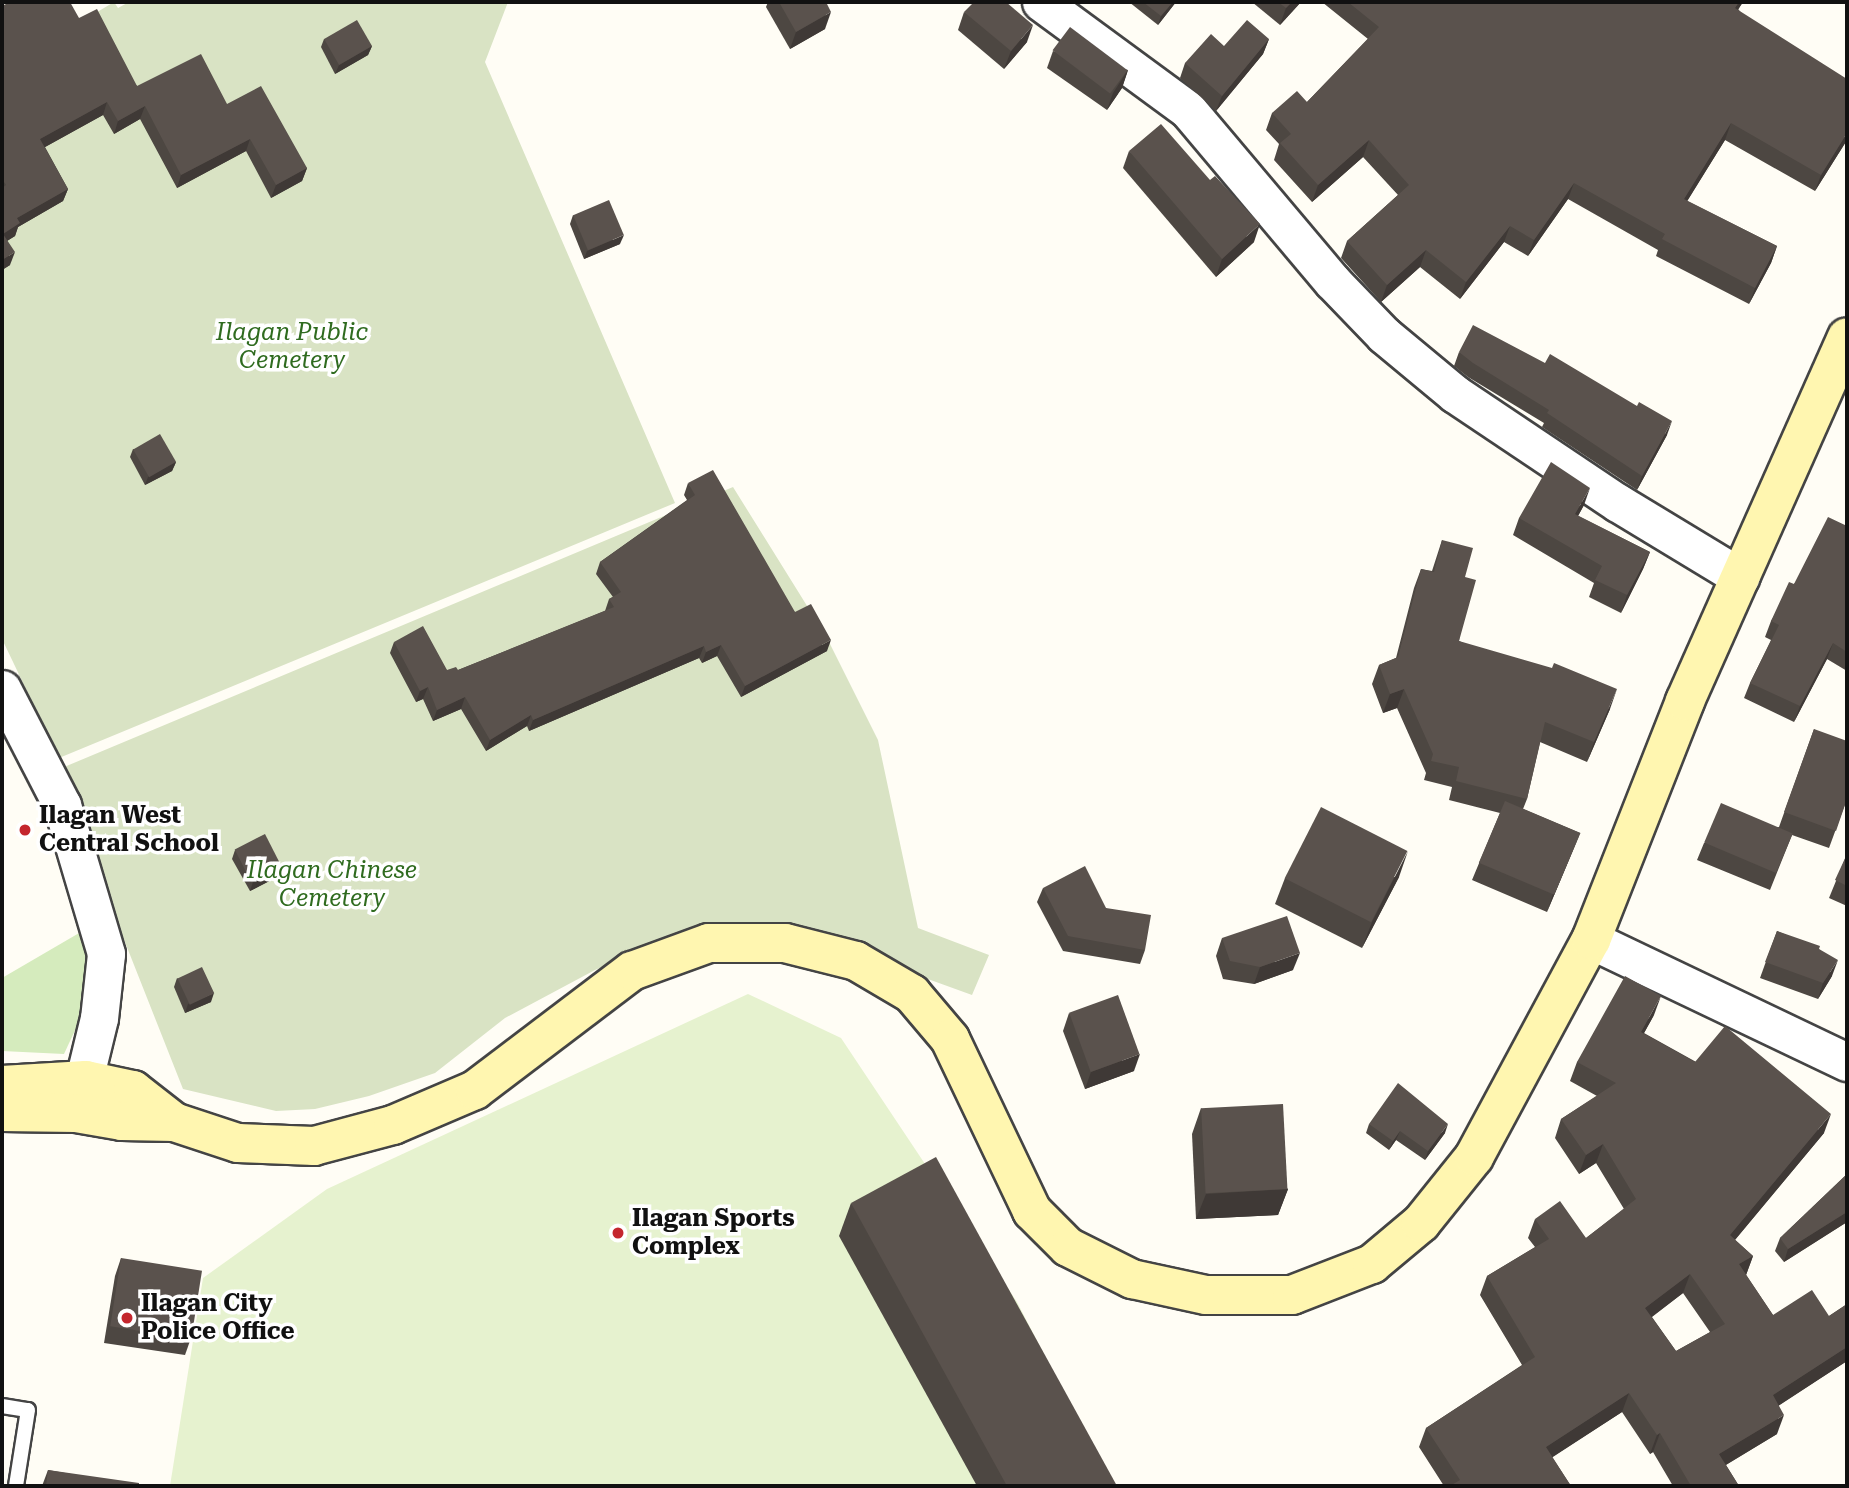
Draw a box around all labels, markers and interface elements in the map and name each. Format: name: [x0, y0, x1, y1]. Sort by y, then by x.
park label: Ilagan Public Cemetery: [216, 319, 368, 375]
place label: Ilagan West Central School: [39, 802, 219, 858]
marker: Ilagan West Central School: [17, 822, 33, 838]
park label: Ilagan Chinese Cemetery: [247, 857, 417, 913]
place label: Ilagan Sports Complex: [632, 1205, 795, 1261]
marker: Ilagan Sports Complex: [610, 1225, 626, 1241]
place label: Ilagan City Police Office: [141, 1290, 295, 1346]
marker: Ilagan City Police Office: [119, 1310, 135, 1326]

